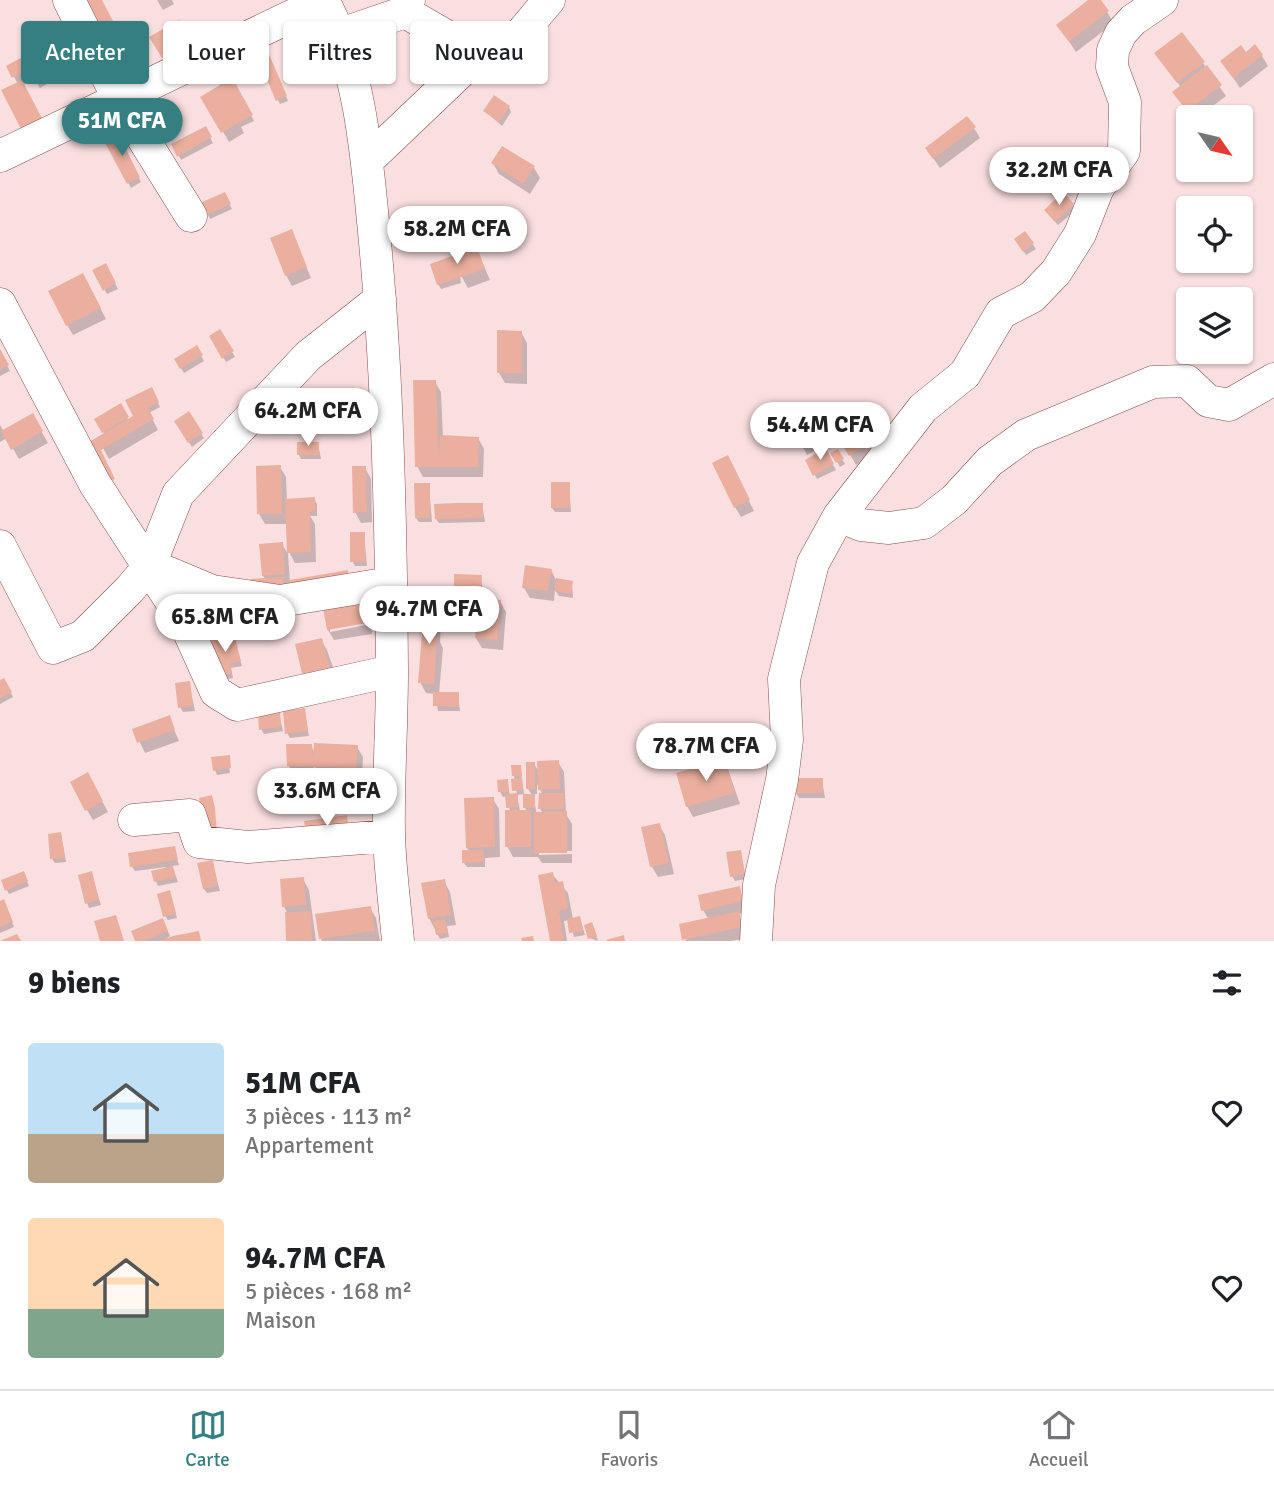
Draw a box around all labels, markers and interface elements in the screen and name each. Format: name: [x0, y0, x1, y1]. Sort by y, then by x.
chip: Acheter: [21, 21, 149, 84]
chip: Louer: [163, 21, 269, 84]
chip: Filtres: [283, 21, 396, 84]
chip: Nouveau: [410, 21, 548, 84]
pin: 51M CFA: [57, 99, 187, 158]
north arrow: [1176, 105, 1253, 182]
map controls: [1176, 105, 1253, 364]
text: 51M CFA: [78, 106, 166, 135]
pin: 32.2M CFA: [979, 148, 1139, 207]
text: 32.2M CFA: [1005, 155, 1113, 184]
button: locate: [1176, 196, 1253, 273]
pin: 58.2M CFA: [377, 206, 537, 266]
text: 58.2M CFA: [403, 214, 511, 243]
button: layers: [1176, 287, 1253, 364]
pin: 64.2M CFA: [228, 388, 388, 448]
text: 64.2M CFA: [254, 396, 362, 425]
pin: 54.4M CFA: [740, 402, 900, 462]
text: 54.4M CFA: [766, 410, 874, 439]
pin: 94.7M CFA: [349, 586, 509, 646]
pin: 65.8M CFA: [145, 594, 305, 654]
text: 94.7M CFA: [375, 594, 483, 623]
text: 65.8M CFA: [171, 602, 279, 631]
pin: 78.7M CFA: [626, 724, 786, 783]
text: 78.7M CFA: [652, 731, 760, 760]
pin: 33.6M CFA: [247, 768, 407, 828]
text: 33.6M CFA: [273, 776, 381, 805]
icon: filters: [1208, 964, 1246, 1002]
text: 9 biens: [28, 965, 120, 1002]
text: 51M CFA: [245, 1065, 361, 1102]
icon: home: [84, 1071, 168, 1155]
icon: heart: [1208, 1094, 1246, 1132]
text: 3 pièces · 113 m²: [245, 1102, 412, 1131]
text: Appartement: [245, 1131, 374, 1160]
text: 94.7M CFA: [245, 1240, 385, 1277]
icon: home: [84, 1246, 168, 1330]
icon: heart: [1208, 1269, 1246, 1307]
text: 5 pièces · 168 m²: [245, 1277, 412, 1306]
text: Maison: [245, 1306, 316, 1335]
tab: Carte: [185, 1406, 230, 1472]
tab: Favoris: [600, 1406, 658, 1472]
tab: Accueil: [1029, 1406, 1089, 1472]

